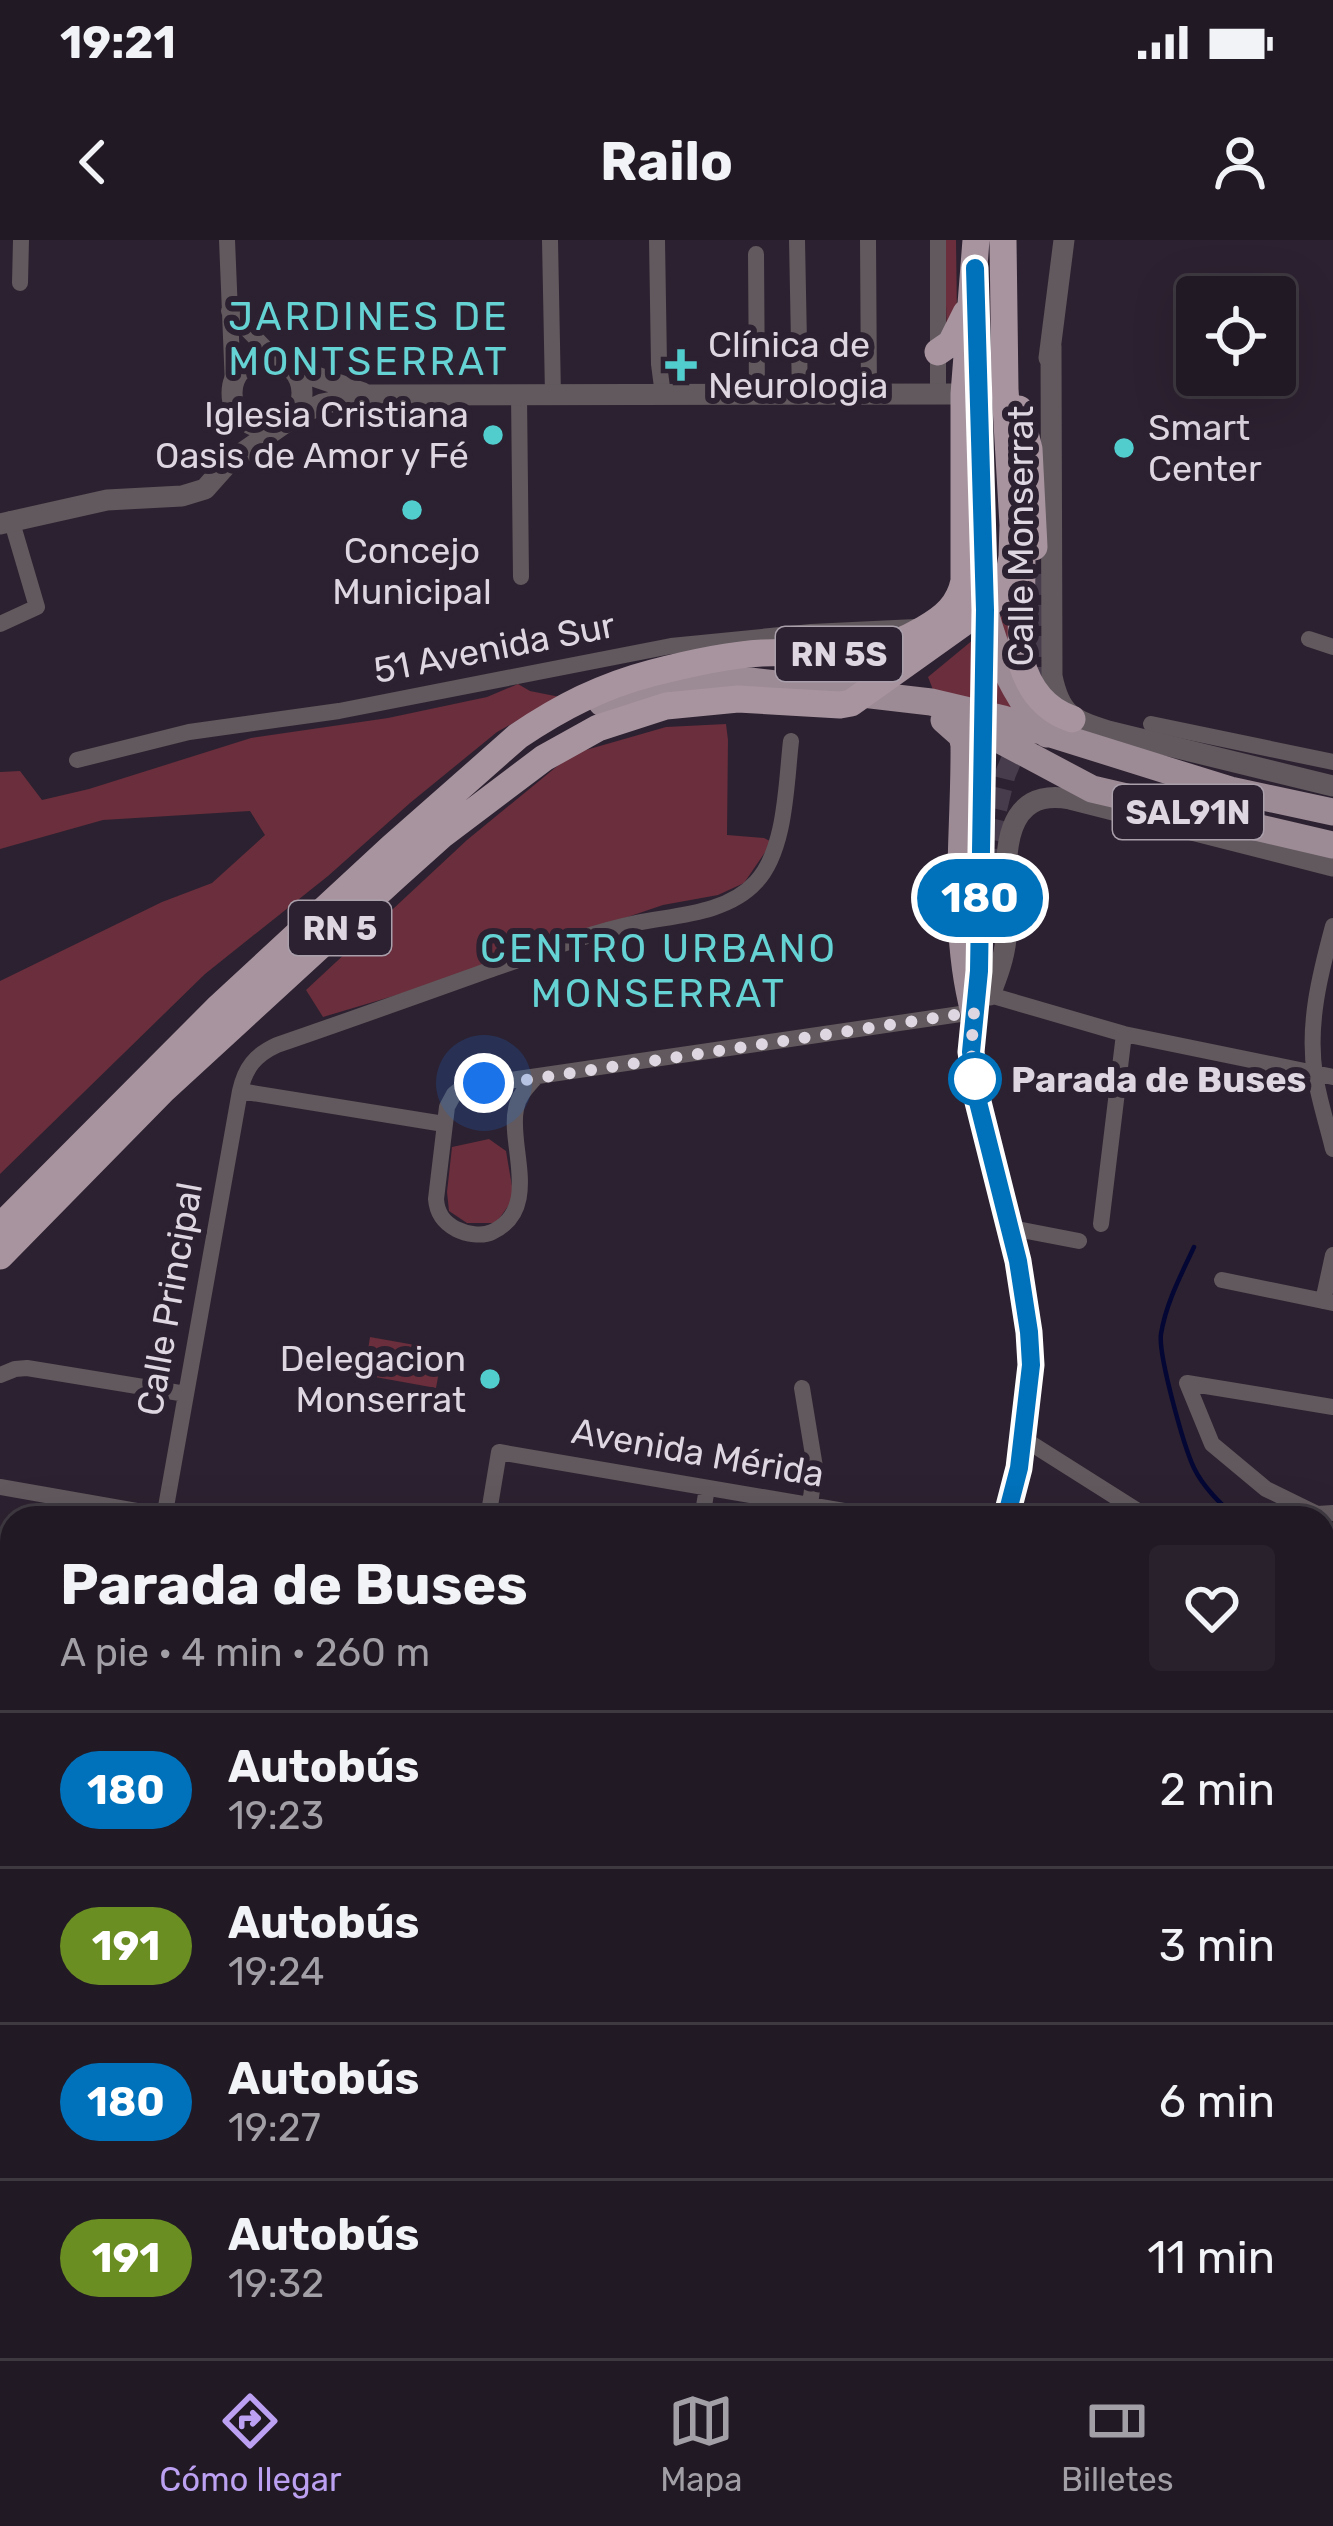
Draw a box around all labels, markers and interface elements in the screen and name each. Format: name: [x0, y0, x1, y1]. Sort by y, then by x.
text: 19:21: [60, 16, 176, 69]
icon: back: [60, 129, 126, 195]
icon: person: [1207, 129, 1273, 195]
text: Railo: [600, 130, 733, 194]
map controls: [1176, 276, 1296, 396]
button: locate: [1176, 276, 1296, 396]
district label: JARDINES DE MONTSERRAT: [228, 294, 510, 385]
place label: Clínica de Neurologia: [708, 323, 888, 407]
marker: Clínica de Neurologia: [665, 349, 697, 381]
place label: Iglesia Cristiana Oasis de Amor y Fé: [155, 393, 469, 477]
street label: Calle Monserrat: [999, 406, 1042, 666]
place label: Smart Center: [1148, 406, 1262, 490]
marker: Iglesia Cristiana Oasis de Amor y Fé: [480, 422, 506, 448]
marker: Smart Center: [1111, 435, 1137, 461]
marker: Concejo Municipal: [399, 497, 425, 523]
place label: Concejo Municipal: [332, 529, 492, 613]
street label: 51 Avenida Sur: [370, 603, 619, 692]
road number: RN 5S: [776, 627, 902, 681]
road number: SAL91N: [1113, 785, 1263, 839]
line badge: 180: [911, 859, 1049, 937]
text: 180: [941, 873, 1019, 923]
road number: RN 5: [289, 901, 391, 955]
district label: CENTRO URBANO MONSERRAT: [480, 926, 838, 1017]
your location: [454, 1053, 514, 1113]
marker: Parada de Buses: [950, 1054, 1000, 1104]
place label: Parada de Buses: [1011, 1058, 1306, 1101]
street label: Calle Principal: [128, 1179, 211, 1419]
place label: Delegacion Monserrat: [280, 1337, 466, 1421]
marker: Delegacion Monserrat: [477, 1366, 503, 1392]
street label: Avenida Mérida: [568, 1409, 827, 1496]
button: heart: [1149, 1545, 1275, 1671]
text: Parada de Buses: [60, 1551, 528, 1618]
text: A pie · 4 min · 260 m: [60, 1630, 430, 1676]
text: Autobús: [228, 1740, 419, 1793]
text: 2 min: [1159, 1763, 1275, 1816]
text: 180: [87, 1765, 165, 1815]
text: 19:23: [228, 1793, 324, 1839]
text: Autobús: [228, 1896, 419, 1949]
text: 3 min: [1159, 1919, 1275, 1972]
text: 191: [92, 1921, 160, 1971]
text: 19:24: [228, 1949, 325, 1995]
text: Autobús: [228, 2052, 419, 2105]
text: 6 min: [1159, 2075, 1275, 2128]
text: 180: [87, 2077, 165, 2127]
text: 19:27: [228, 2105, 321, 2151]
text: Autobús: [228, 2208, 419, 2261]
text: 11 min: [1147, 2231, 1275, 2284]
text: 191: [92, 2233, 160, 2283]
text: 19:32: [228, 2261, 324, 2307]
tab: Cómo llegar: [159, 2388, 342, 2499]
tab: Mapa: [660, 2388, 742, 2499]
tab: Billetes: [1061, 2388, 1174, 2499]

